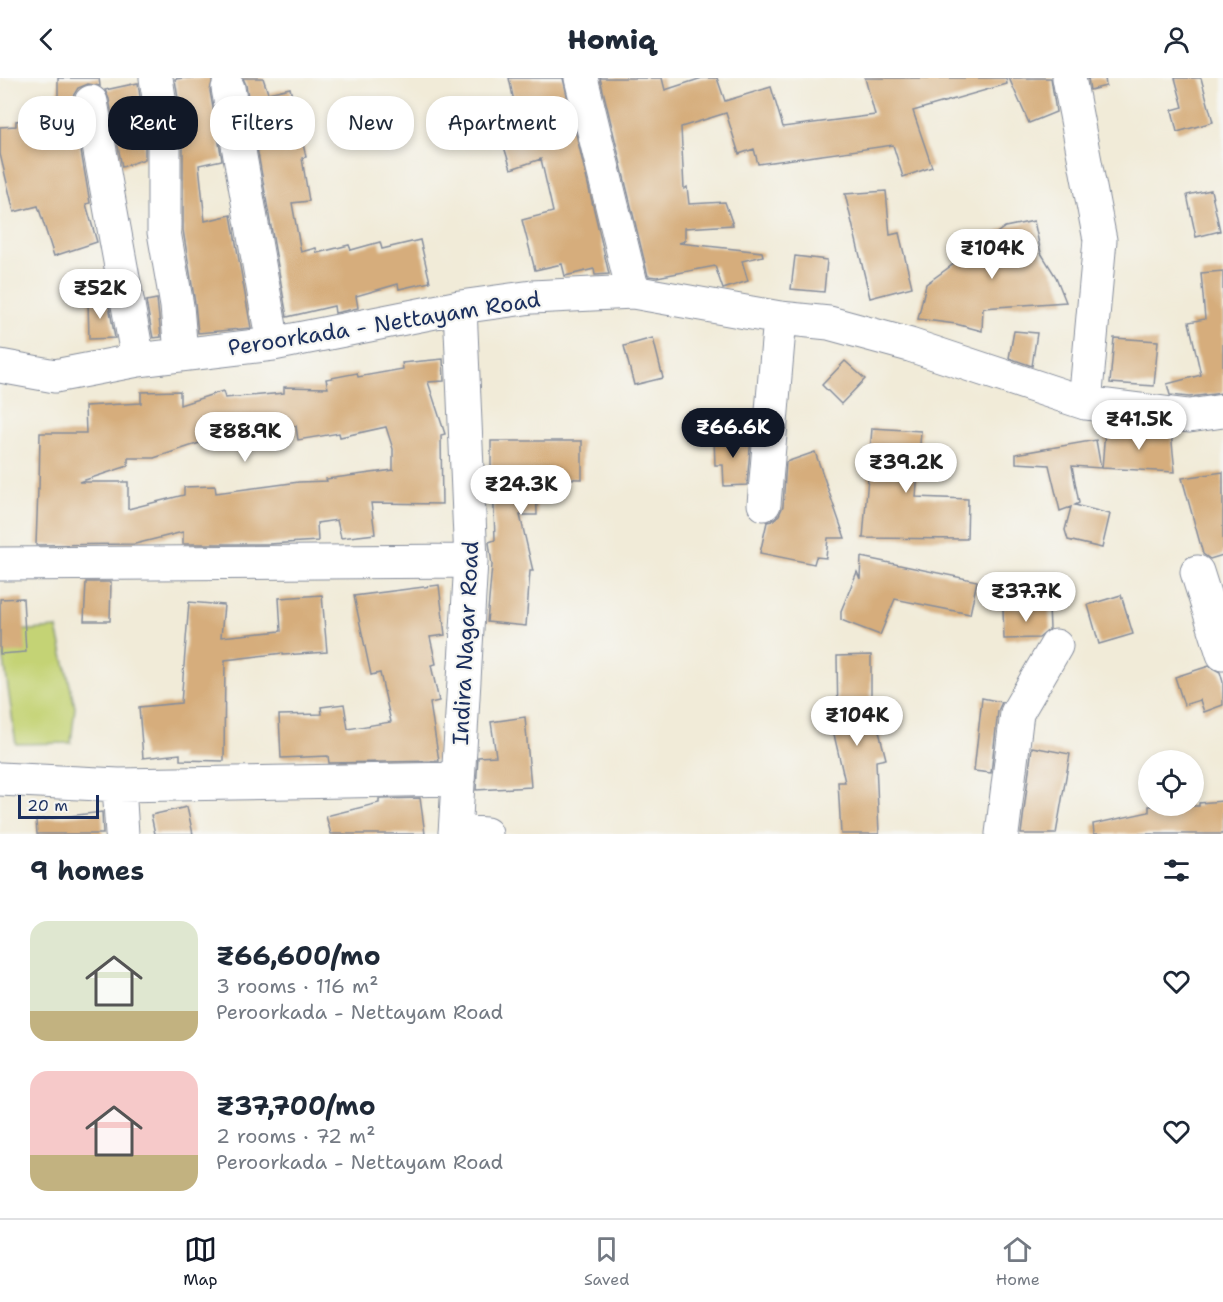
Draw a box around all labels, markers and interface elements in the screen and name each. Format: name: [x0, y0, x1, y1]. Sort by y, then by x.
text: Homiq: [567, 21, 656, 58]
icon: back: [30, 23, 63, 56]
icon: person: [1160, 23, 1193, 56]
chip: Buy: [18, 96, 96, 150]
chip: Rent: [108, 96, 198, 150]
chip: Filters: [210, 96, 315, 150]
chip: New: [327, 96, 414, 150]
chip: Apartment: [426, 96, 578, 150]
pin: ₹104K: [950, 229, 1034, 280]
text: ₹104K: [960, 235, 1024, 261]
pin: ₹52K: [64, 269, 136, 320]
text: ₹52K: [73, 275, 127, 301]
street label: Peroorkada - Nettayam Road: [226, 284, 542, 363]
pin: ₹41.5K: [1090, 400, 1188, 451]
text: ₹41.5K: [1106, 406, 1172, 432]
pin: ₹66.6K: [684, 408, 782, 459]
pin: ₹88.9K: [196, 412, 294, 463]
text: ₹66.6K: [696, 414, 770, 440]
text: ₹88.9K: [209, 418, 281, 444]
pin: ₹39.2K: [857, 443, 955, 494]
text: ₹39.2K: [869, 449, 943, 475]
pin: ₹24.3K: [472, 465, 570, 516]
text: ₹24.3K: [484, 471, 558, 497]
street label: Indira Nagar Road: [446, 540, 485, 746]
pin: ₹37.7K: [977, 572, 1075, 623]
text: ₹37.7K: [991, 578, 1061, 604]
pin: ₹104K: [815, 696, 899, 747]
text: ₹104K: [825, 702, 889, 728]
map controls: [1138, 750, 1204, 816]
button: locate: [1138, 750, 1204, 816]
scale bar: [18, 792, 99, 820]
text: 20 m: [27, 795, 68, 816]
text: 9 homes: [30, 853, 144, 888]
icon: filters: [1160, 854, 1193, 887]
text: ₹66,600/mo: [216, 938, 381, 973]
icon: home: [78, 945, 150, 1017]
icon: heart: [1160, 965, 1193, 998]
text: 3 rooms · 116 m²: [216, 973, 378, 999]
text: Peroorkada - Nettayam Road: [216, 999, 503, 1025]
text: ₹37,700/mo: [216, 1088, 376, 1123]
icon: home: [78, 1095, 150, 1167]
icon: heart: [1160, 1115, 1193, 1148]
text: 2 rooms · 72 m²: [216, 1123, 375, 1149]
text: Peroorkada - Nettayam Road: [216, 1149, 503, 1175]
tab: Map: [183, 1233, 217, 1290]
tab: Saved: [584, 1233, 629, 1290]
tab: Home: [996, 1233, 1040, 1290]

